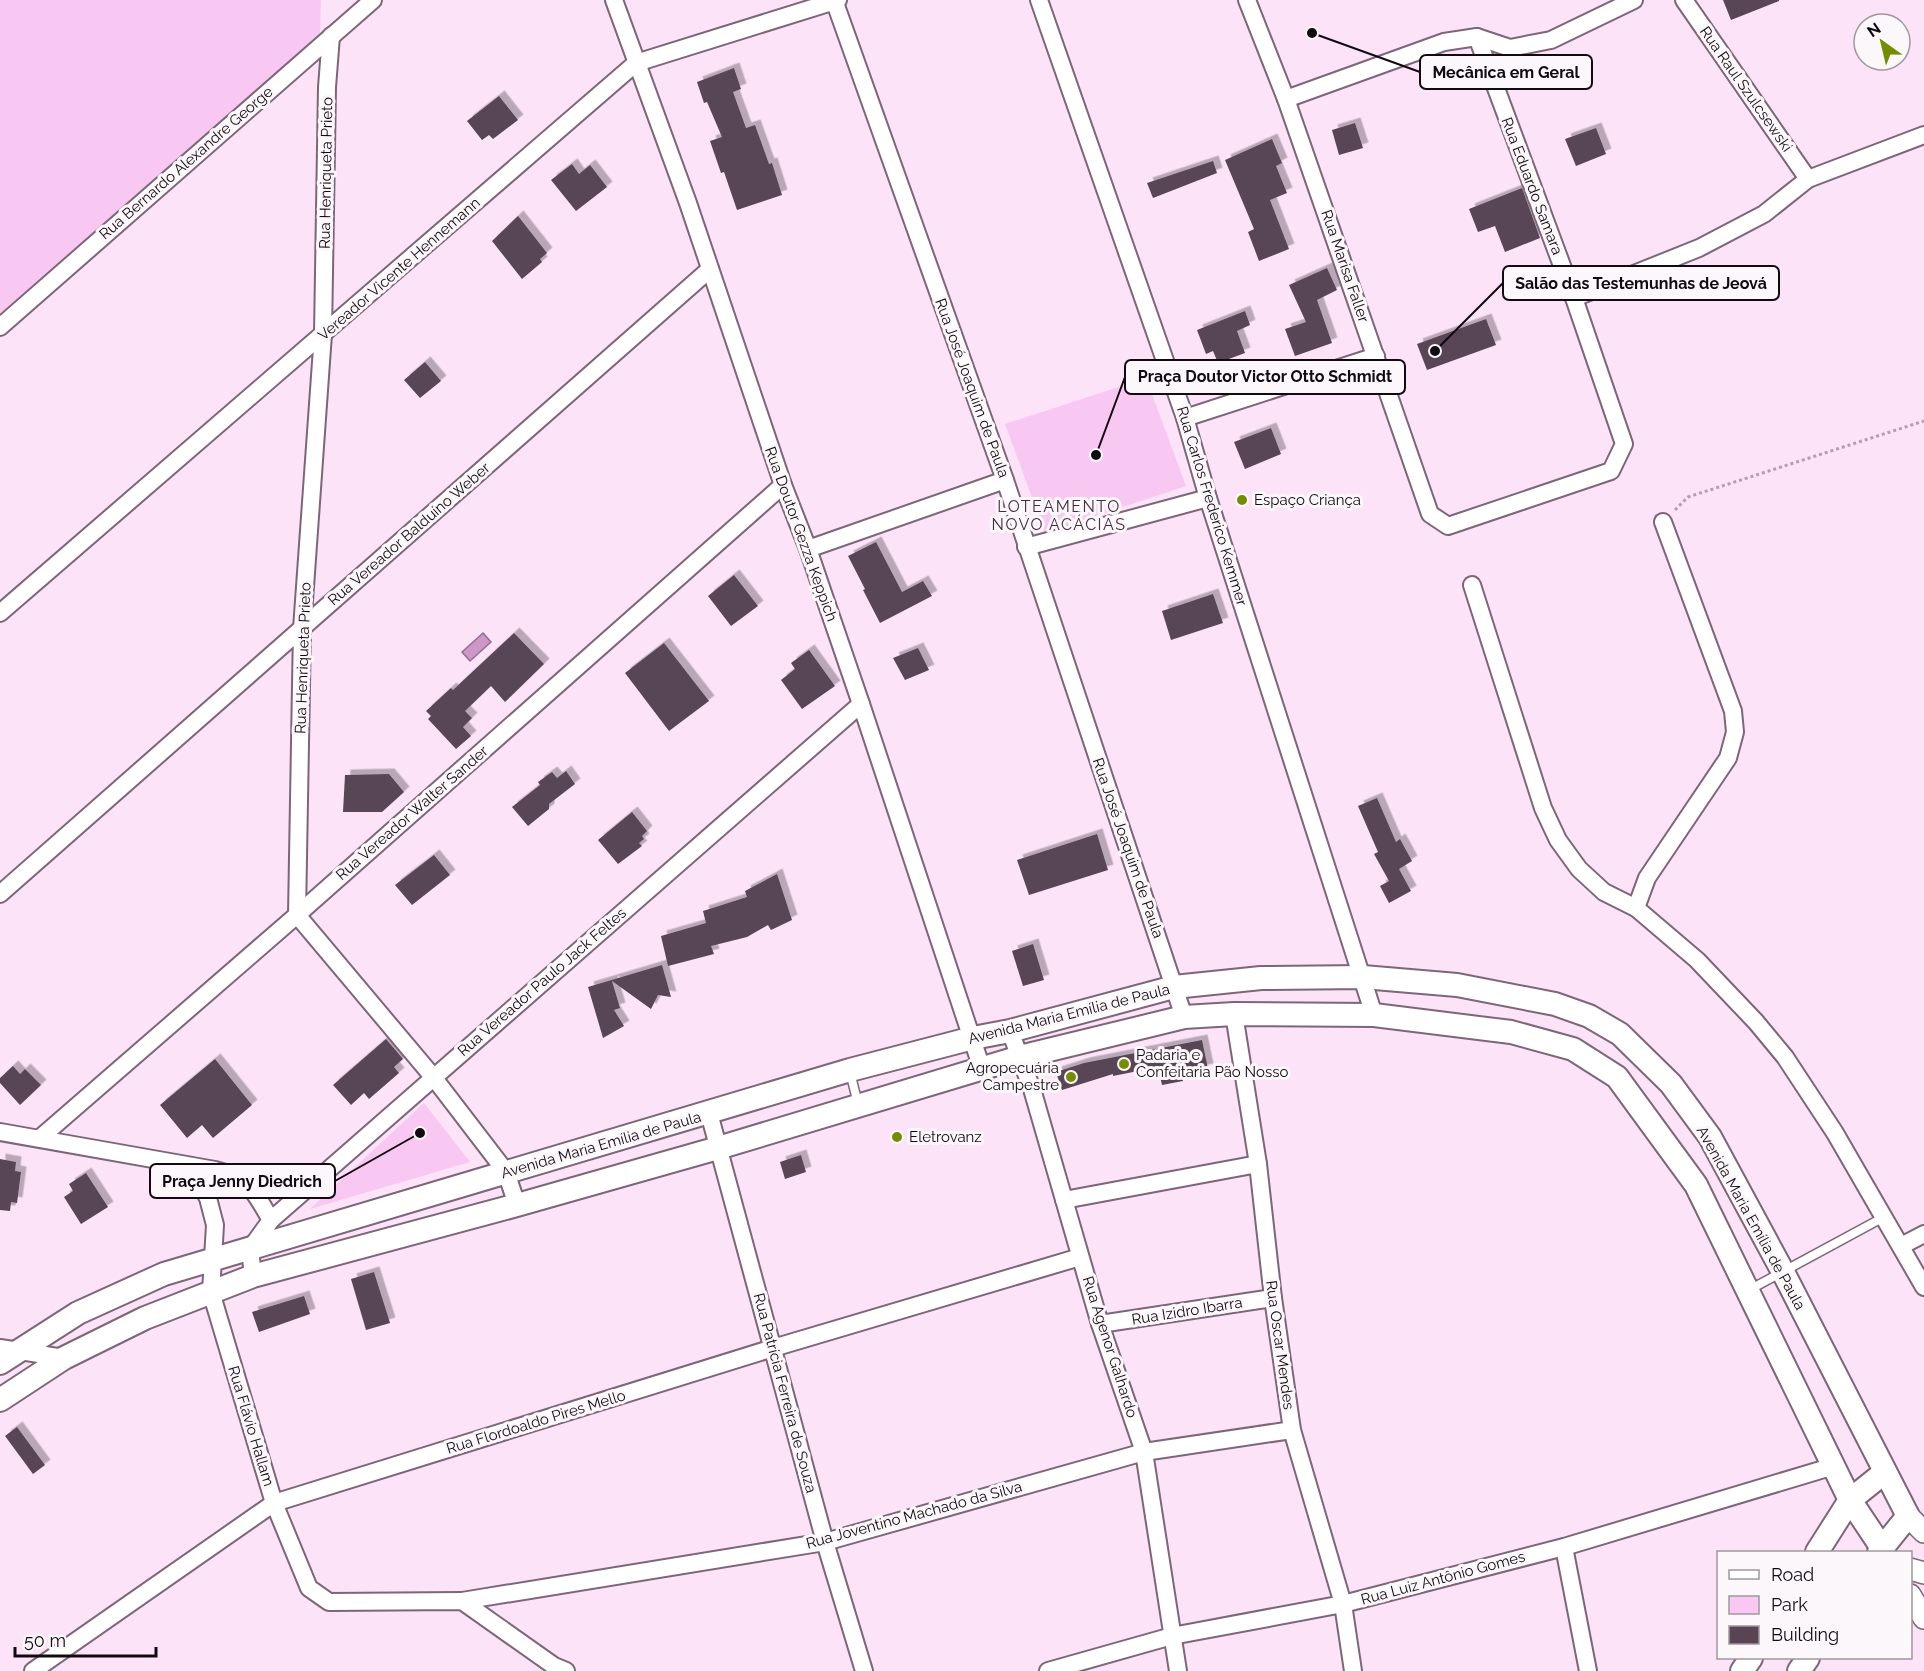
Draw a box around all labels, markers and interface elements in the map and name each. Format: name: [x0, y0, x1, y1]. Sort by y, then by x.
north arrow: [1852, 12, 1912, 72]
text: N: [1864, 19, 1884, 41]
street label: Rua Raul Szulcsewski: [1696, 23, 1796, 155]
callout: Mecânica em Geral: [1420, 55, 1592, 89]
text: Mecânica em Geral: [1432, 63, 1581, 82]
street label: Rua Bernardo Alexandre George: [96, 83, 277, 243]
street label: Rua Henriqueta Prieto: [316, 97, 336, 249]
street label: Rua Eduardo Samara: [1497, 115, 1567, 257]
street label: Vereador Vicente Hennemann: [314, 194, 484, 344]
street label: Rua Marisa Faller: [1317, 207, 1373, 325]
callout: Salão das Testemunhas de Jeová: [1503, 266, 1779, 300]
text: Salão das Testemunhas de Jeová: [1515, 274, 1767, 293]
street label: Rua José Joaquim de Paula: [931, 296, 1013, 480]
callout: Praça Doutor Victor Otto Schmidt: [1125, 360, 1405, 394]
text: Praça Doutor Victor Otto Schmidt: [1138, 367, 1392, 386]
street label: Rua Carlos Frederico Kemmer: [1173, 404, 1251, 609]
street label: Rua Doutor Gezza Keppich: [761, 444, 841, 624]
street label: Rua Vereador Balduíno Weber: [324, 458, 494, 609]
place label: Espaço Criança: [1254, 491, 1361, 509]
marker: Espaço Criança: [1235, 493, 1249, 507]
district label: LOTEAMENTO NOVO ACÁCIAS: [992, 497, 1126, 534]
street label: Rua Henriqueta Prieto: [291, 582, 315, 734]
street label: Rua Vereador Walter Sander: [332, 742, 492, 884]
street label: Rua José Joaquim de Paula: [1089, 756, 1167, 940]
street label: Rua Vereador Paulo Jack Feltes: [454, 904, 630, 1060]
street label: Avenida Maria Emília de Paula: [966, 980, 1172, 1048]
place label: Padaria e Confeitaria Pão Nosso: [1136, 1046, 1288, 1081]
marker: Padaria e Confeitaria Pão Nosso: [1117, 1057, 1131, 1071]
place label: Agropecuária Campestre: [966, 1059, 1059, 1094]
marker: Agropecuária Campestre: [1064, 1070, 1078, 1084]
street label: Avenida Maria Emília de Paula: [499, 1108, 703, 1182]
street label: Avenida Maria Emília de Paula: [1693, 1123, 1809, 1313]
place label: Eletrovanz: [909, 1128, 982, 1146]
marker: Eletrovanz: [890, 1130, 904, 1144]
callout: Praça Jenny Diedrich: [150, 1164, 335, 1198]
text: Praça Jenny Diedrich: [162, 1172, 322, 1191]
street label: Rua Agenor Galhardo: [1079, 1274, 1141, 1420]
street label: Rua Oscar Mendes: [1262, 1279, 1298, 1411]
street label: Rua Patrícia Ferreira de Souza: [750, 1291, 820, 1495]
street label: Rua Izidro Ibarra: [1130, 1293, 1244, 1329]
street label: Rua Flávio Hallam: [224, 1364, 278, 1488]
street label: Rua Flordoaldo Pires Mello: [444, 1386, 628, 1458]
street label: Rua Joventino Machado da Silva: [804, 1477, 1024, 1553]
street label: Rua Luiz Antônio Gomes: [1359, 1547, 1527, 1609]
legend: [1717, 1551, 1912, 1659]
text: Road: [1771, 1564, 1814, 1585]
text: Park: [1771, 1594, 1808, 1615]
scale bar: [15, 1620, 156, 1658]
text: Building: [1771, 1624, 1839, 1645]
text: 50 m: [24, 1630, 66, 1651]

